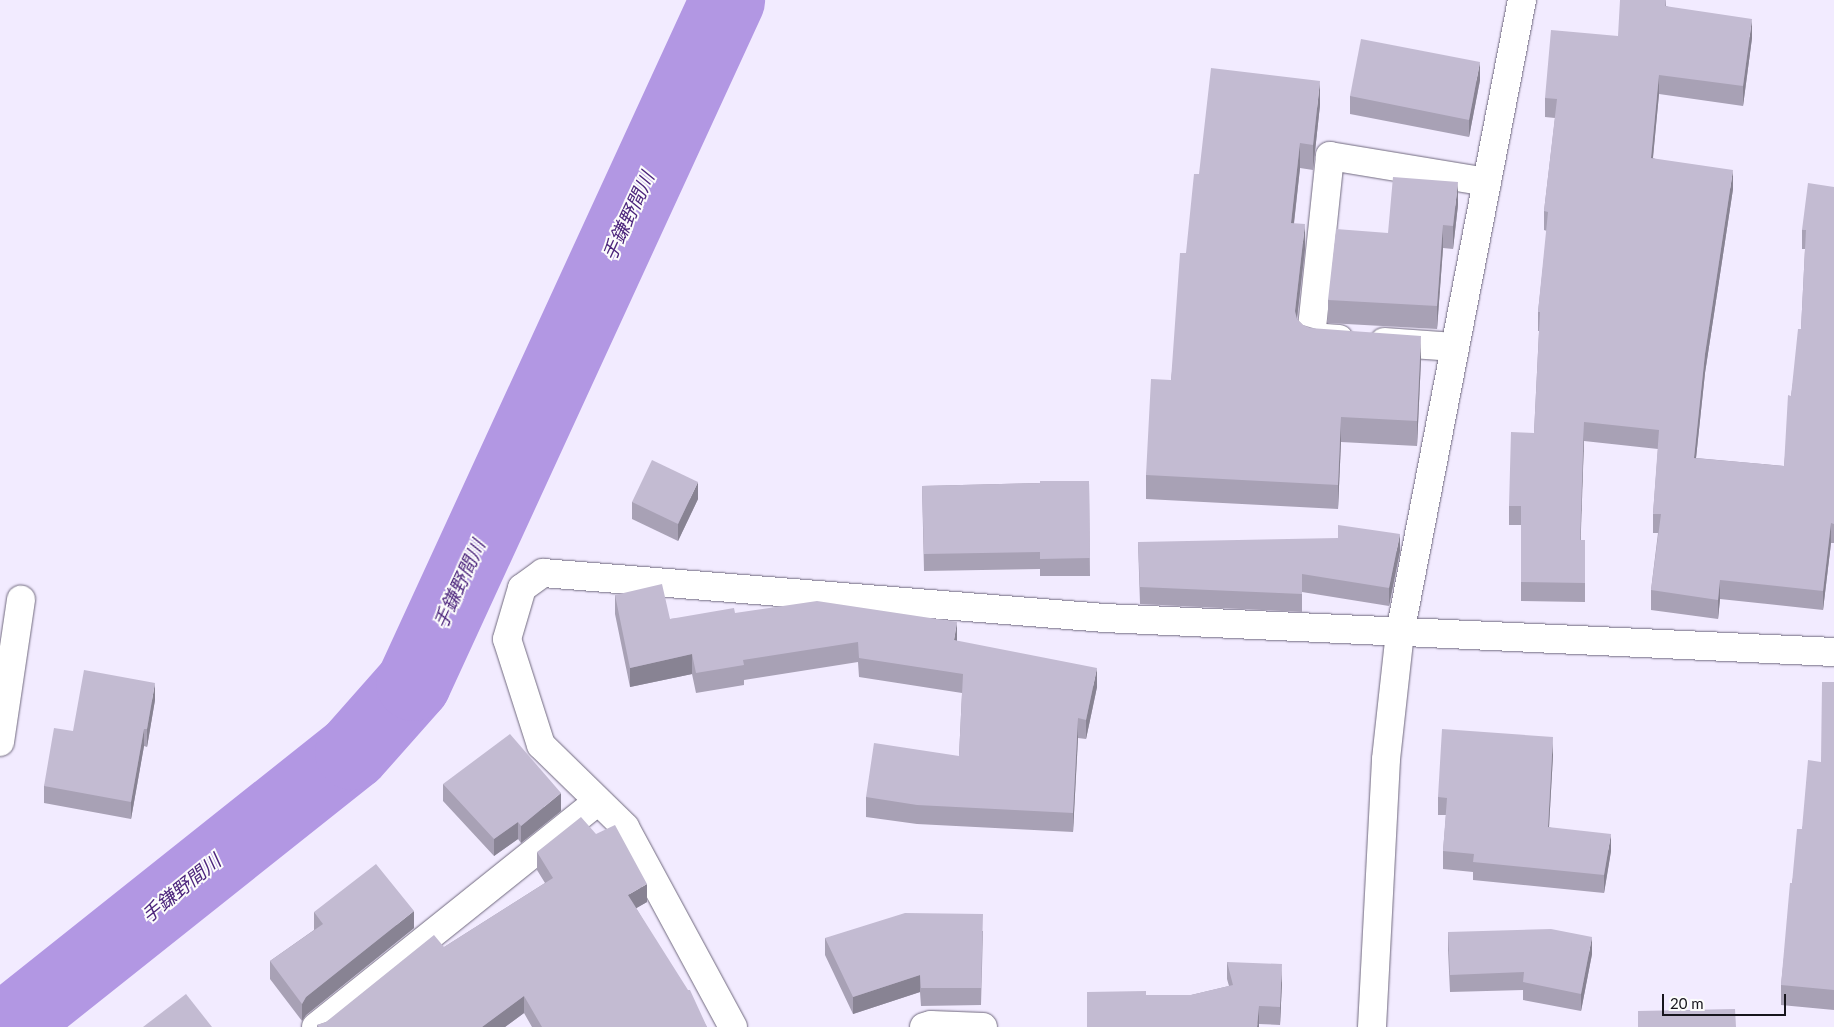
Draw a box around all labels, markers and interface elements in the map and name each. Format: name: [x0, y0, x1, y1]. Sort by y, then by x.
water label: 手鎌野間川: [598, 168, 658, 264]
water label: 手鎌野間川: [429, 536, 489, 632]
water label: 手鎌野間川: [137, 849, 225, 927]
scale bar: [1664, 984, 1788, 1016]
text: 20 m: [1670, 994, 1704, 1012]

